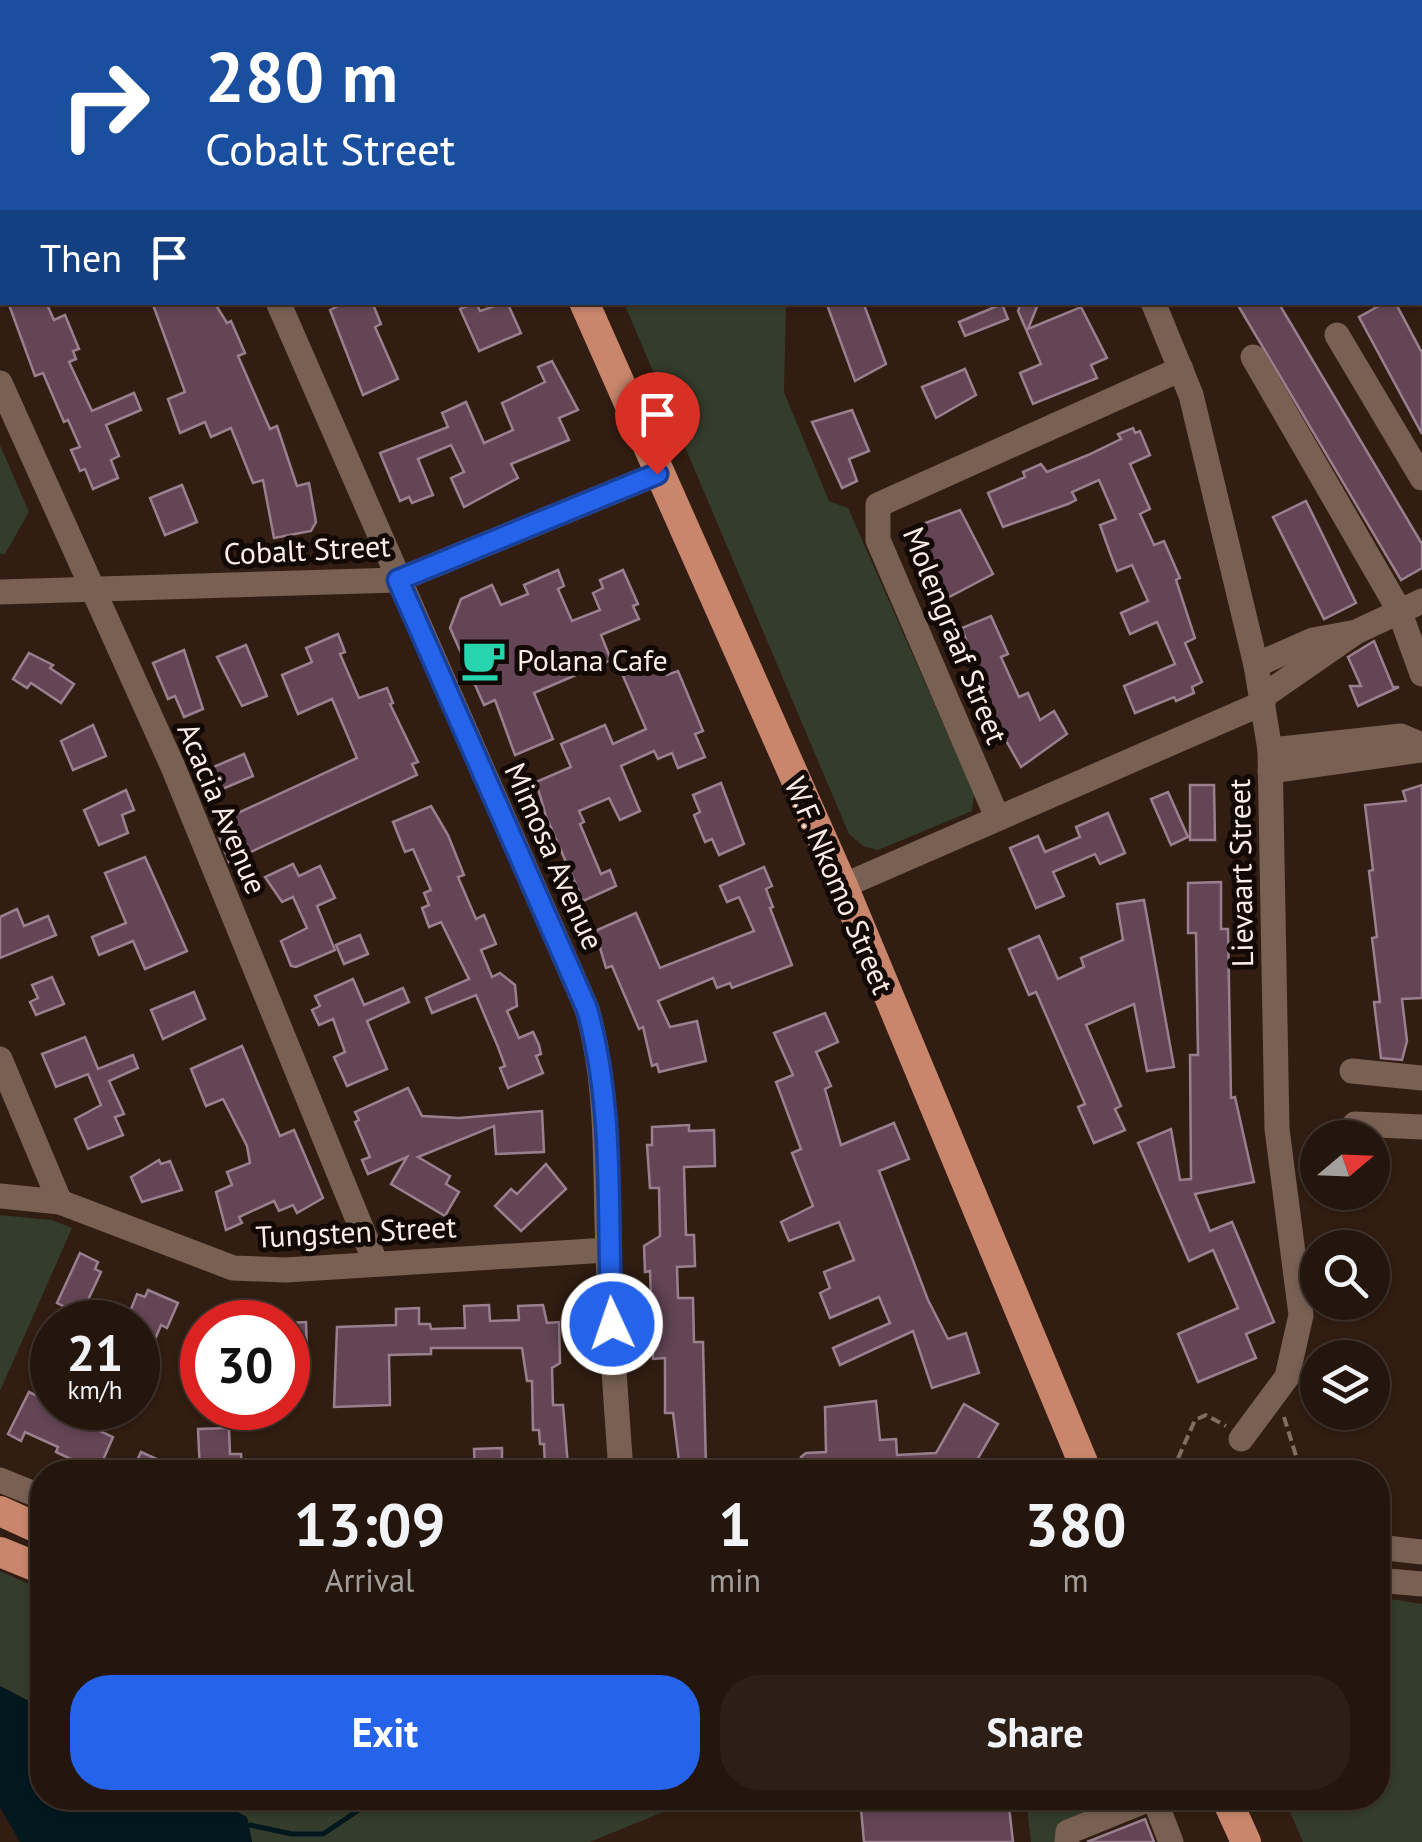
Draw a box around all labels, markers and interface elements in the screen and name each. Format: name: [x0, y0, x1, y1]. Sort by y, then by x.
text: 280 m: [205, 31, 398, 121]
icon: right: [40, 40, 170, 170]
text: Cobalt Street: [205, 119, 455, 177]
icon: arrive: [142, 230, 197, 285]
text: Then: [40, 233, 122, 282]
pin: [615, 372, 700, 475]
icon: arrive: [630, 387, 685, 442]
street label: Molengraaf Street: [895, 521, 1017, 749]
street label: Cobalt Street: [223, 525, 391, 573]
cafe icon: Polana Cafe: [460, 635, 508, 683]
place label: Polana Cafe: [517, 640, 668, 679]
street label: Acacia Avenue: [169, 716, 277, 900]
street label: Mimosa Avenue: [496, 756, 614, 956]
street label: W.F. Nkomo Street: [777, 771, 903, 999]
street label: Lievaart Street: [1219, 779, 1261, 967]
north arrow: [1300, 1120, 1390, 1210]
map controls: [1300, 1120, 1390, 1430]
street label: Tungsten Street: [255, 1206, 457, 1256]
button: search: [1300, 1230, 1390, 1320]
position arrow: [560, 1272, 664, 1376]
speed limit sign: 30: [180, 1300, 310, 1430]
text: 21: [67, 1320, 123, 1385]
button: layers: [1300, 1340, 1390, 1430]
text: km/h: [68, 1374, 122, 1406]
text: 13:09: [293, 1485, 446, 1563]
text: 1: [718, 1485, 752, 1563]
text: 380: [1025, 1485, 1127, 1563]
text: Arrival: [325, 1559, 414, 1601]
text: min: [709, 1559, 761, 1601]
text: m: [1063, 1559, 1089, 1601]
button: Exit: [70, 1675, 700, 1790]
button: Share: [720, 1675, 1350, 1790]

